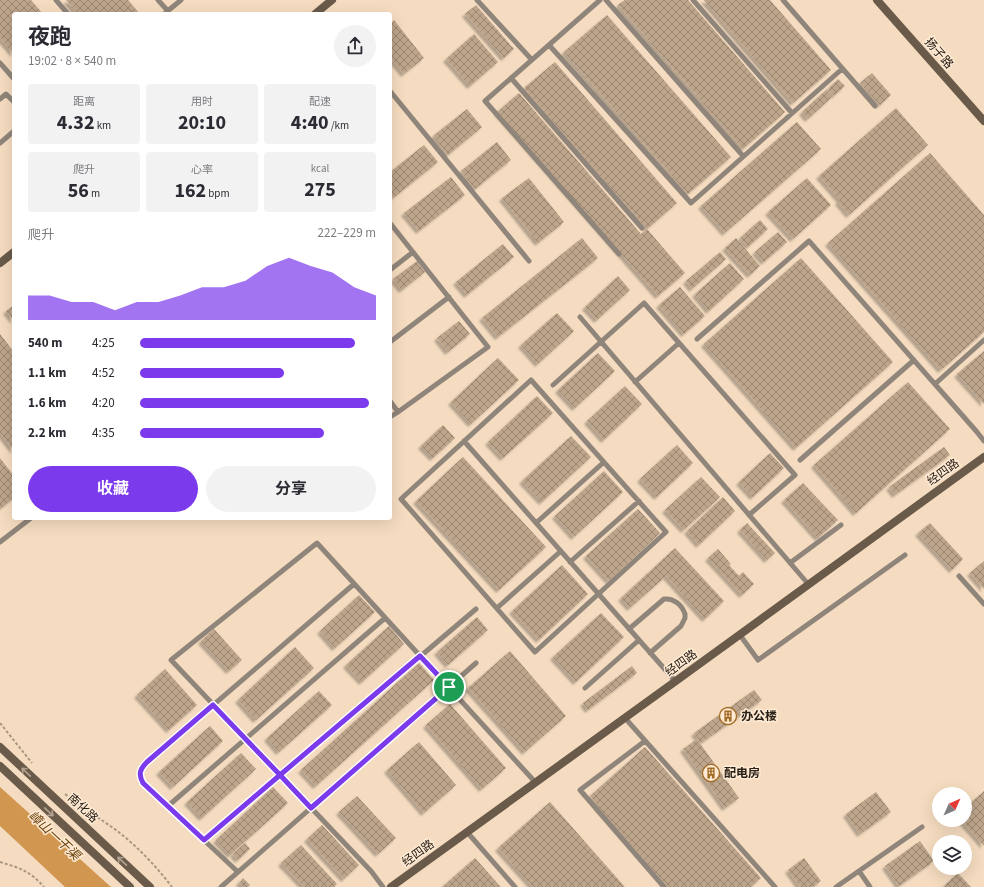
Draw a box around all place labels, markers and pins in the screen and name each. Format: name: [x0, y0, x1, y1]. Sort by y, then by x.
pin: [432, 670, 466, 704]
building icon: 办公楼: [718, 706, 738, 726]
place label: 办公楼: [741, 708, 777, 725]
building icon: 配电房: [701, 763, 721, 783]
place label: 配电房: [724, 765, 760, 782]

